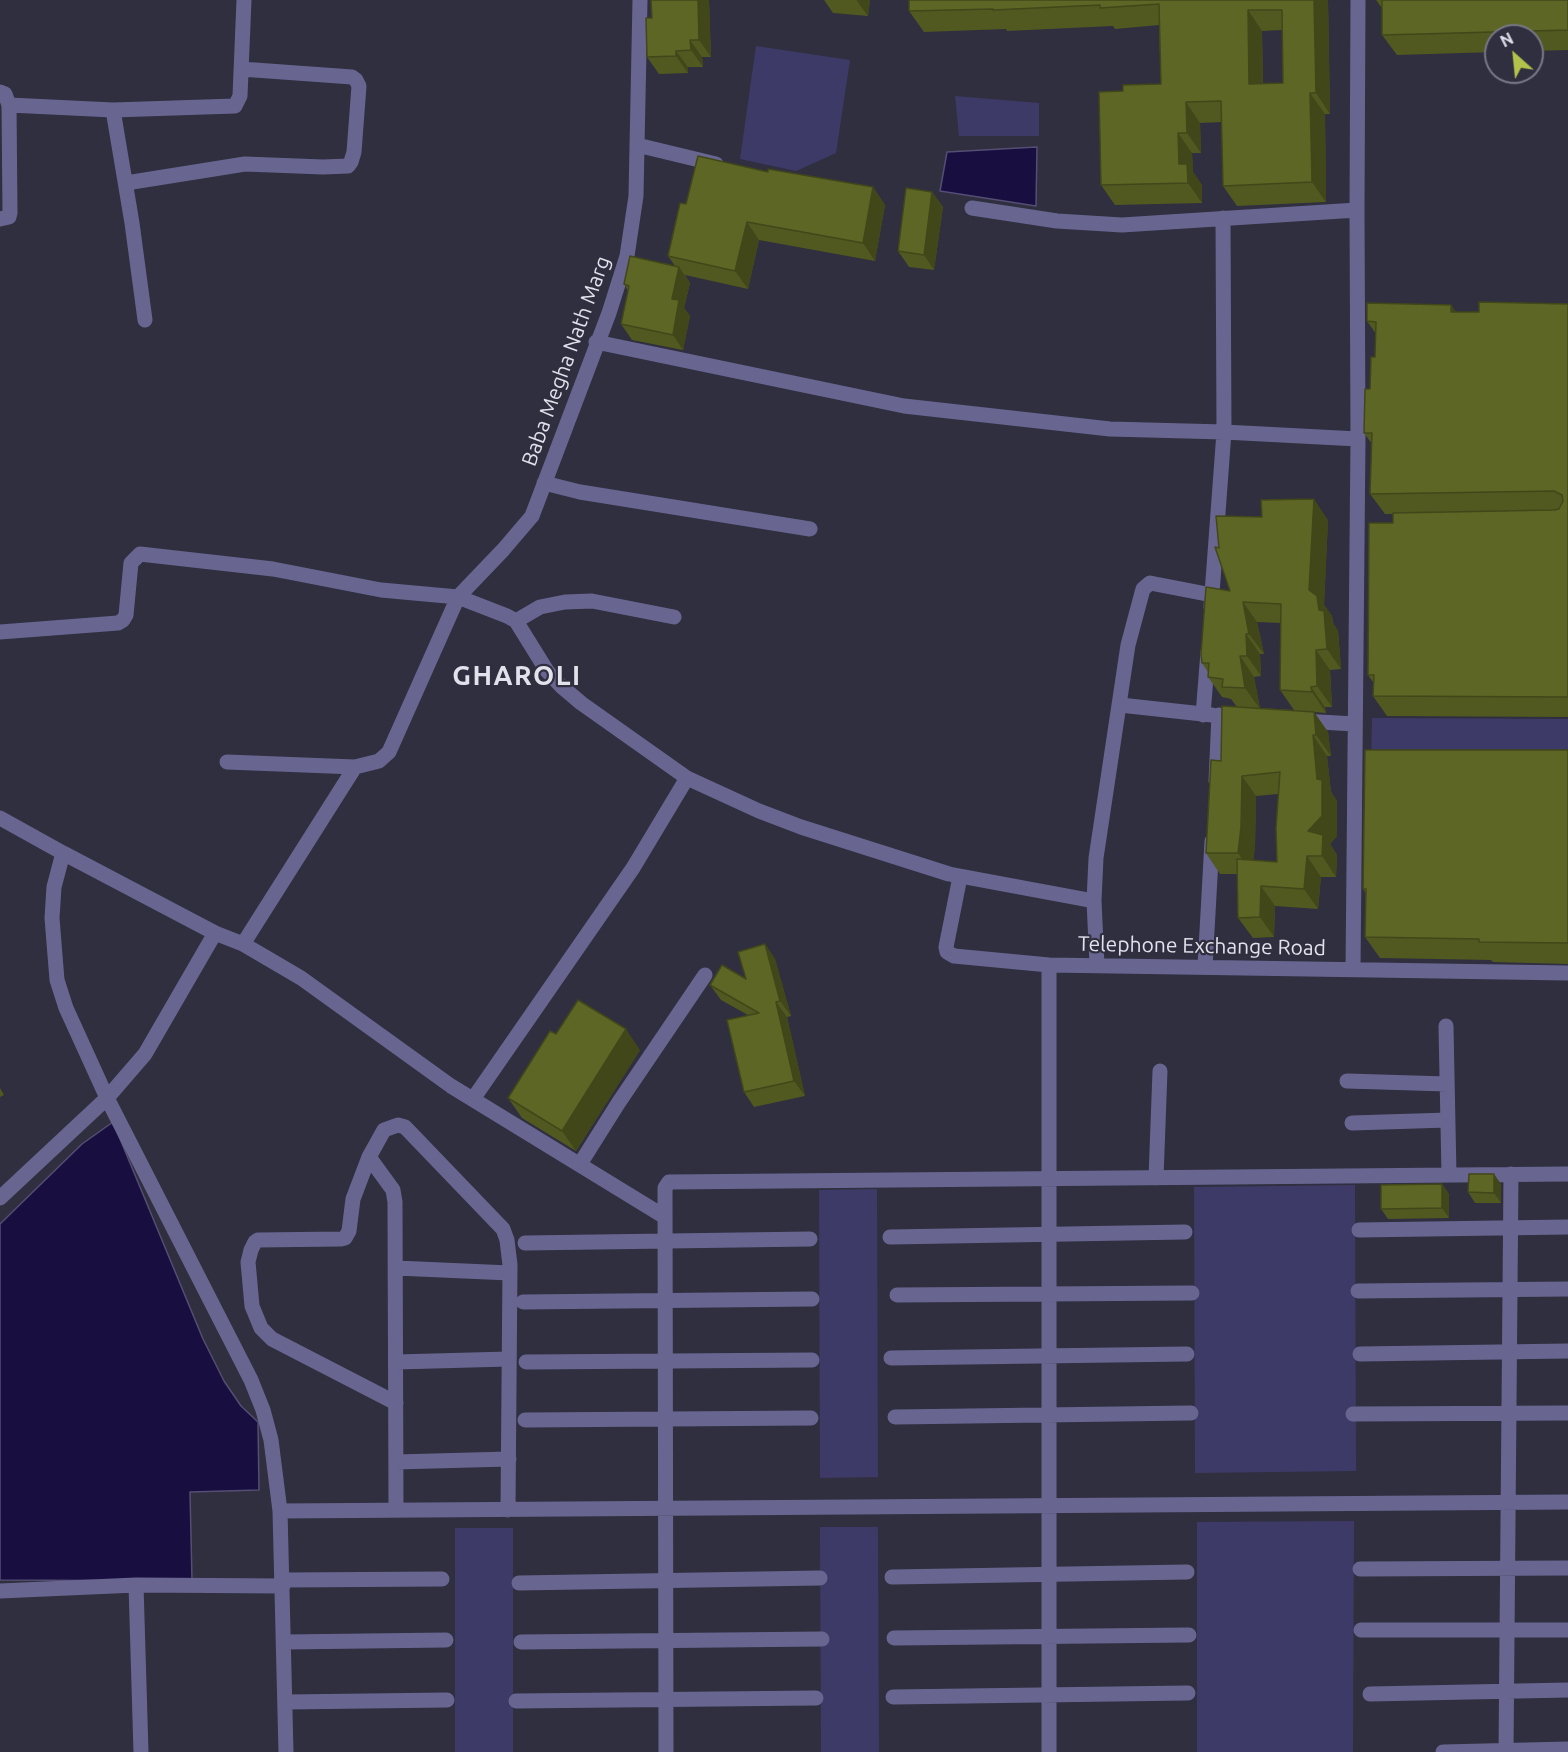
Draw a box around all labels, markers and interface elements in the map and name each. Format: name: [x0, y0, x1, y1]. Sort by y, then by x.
north arrow: [1484, 24, 1544, 84]
text: N: [1497, 29, 1516, 50]
street label: Baba Megha Nath Marg: [516, 253, 616, 469]
district label: GHAROLI: [452, 660, 582, 692]
street label: Telephone Exchange Road: [1078, 931, 1326, 961]

